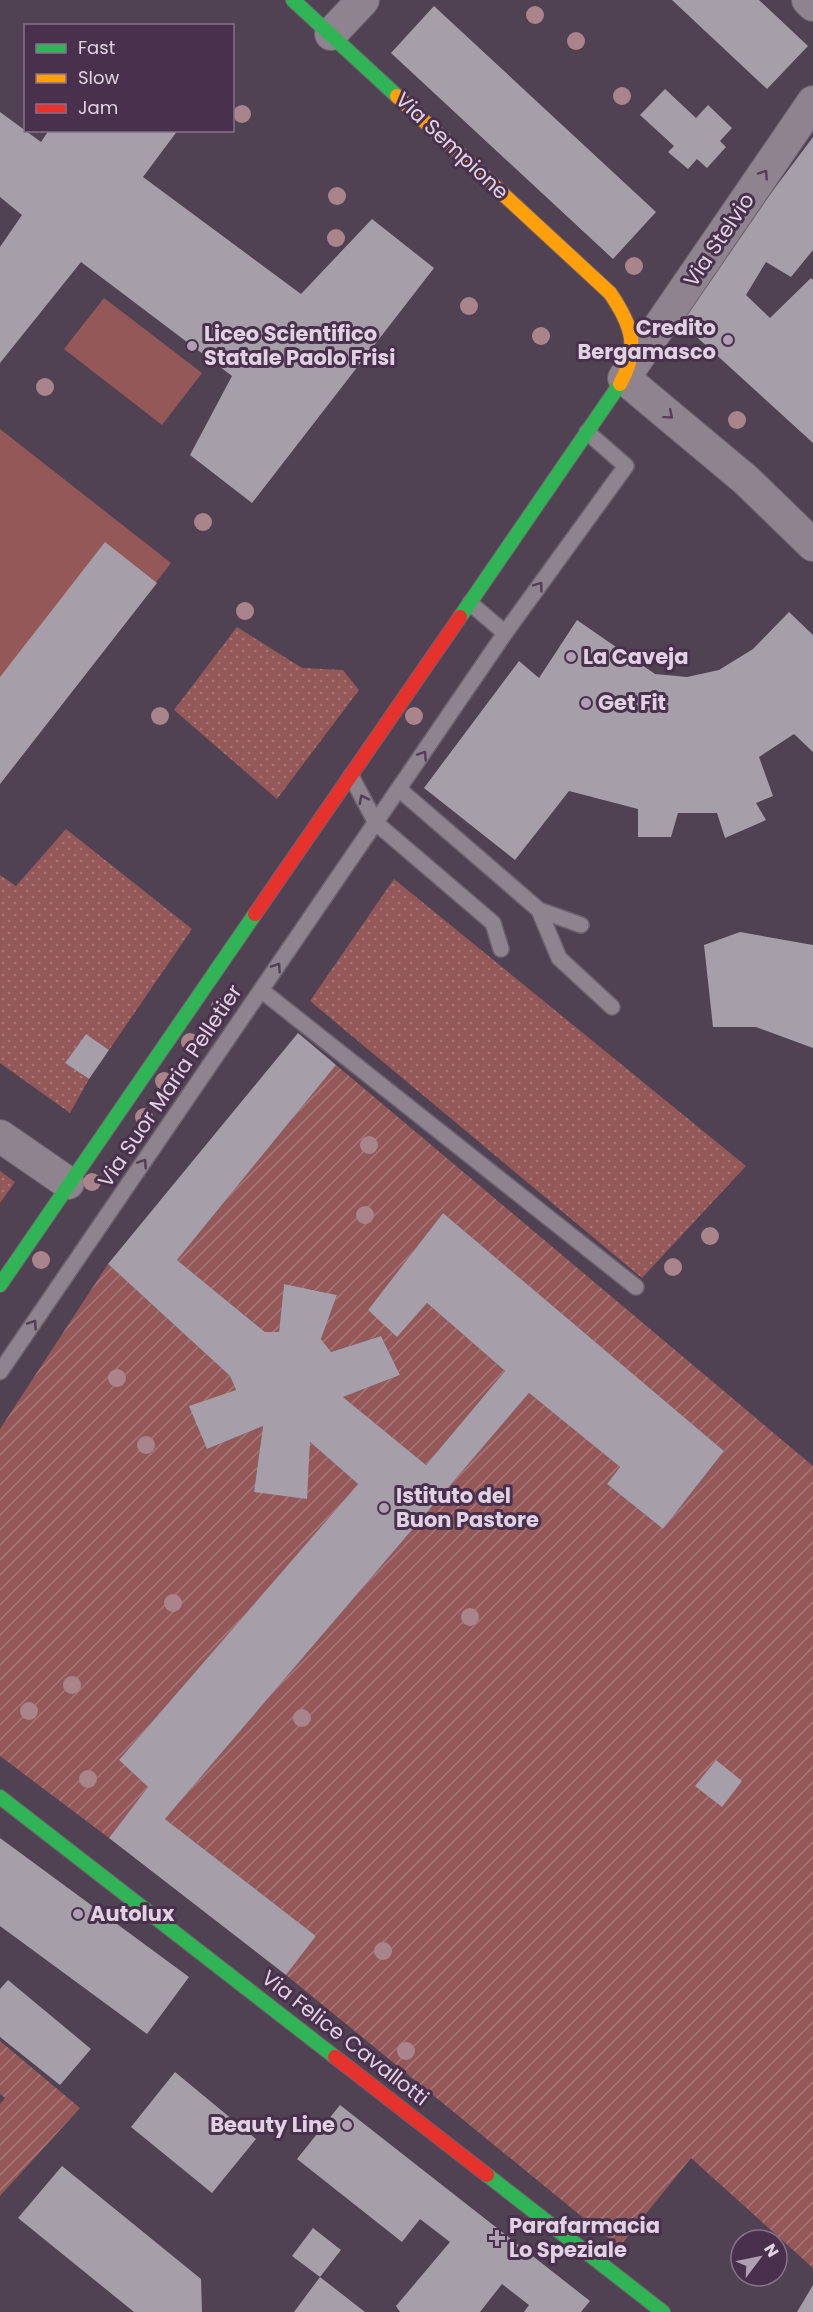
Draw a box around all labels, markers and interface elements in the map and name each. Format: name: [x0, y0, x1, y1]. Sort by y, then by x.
legend: [24, 24, 234, 132]
text: Fast: [78, 35, 115, 60]
text: Slow: [78, 65, 120, 90]
street label: Via Sempione: [389, 85, 515, 206]
text: Jam: [78, 95, 118, 120]
one-way arrow: [757, 170, 768, 181]
street label: Via Stelvio: [676, 187, 761, 292]
place label: Credito Bergamasco: [577, 313, 716, 366]
place label: Liceo Scientifico Statale Paolo Frisi: [204, 319, 395, 372]
marker: Credito Bergamasco: [721, 333, 735, 347]
marker: Liceo Scientifico Statale Paolo Frisi: [185, 339, 199, 353]
one-way arrow: [662, 408, 673, 419]
one-way arrow: [532, 581, 543, 592]
place label: La Caveja: [583, 642, 689, 671]
marker: La Caveja: [564, 650, 578, 664]
place label: Get Fit: [598, 688, 666, 717]
marker: Get Fit: [579, 696, 593, 710]
one-way arrow: [416, 751, 427, 762]
one-way arrow: [359, 795, 371, 806]
one-way arrow: [270, 963, 281, 974]
street label: Via Suor Maria Pelletier: [91, 978, 249, 1193]
one-way arrow: [136, 1159, 147, 1170]
one-way arrow: [26, 1320, 37, 1331]
place label: Istituto del Buon Pastore: [396, 1481, 539, 1534]
marker: Istituto del Buon Pastore: [377, 1501, 391, 1515]
place label: Autolux: [90, 1899, 175, 1928]
marker: Autolux: [71, 1907, 85, 1921]
street label: Via Felice Cavallotti: [256, 1963, 435, 2112]
place label: Beauty Line: [210, 2110, 335, 2139]
marker: Beauty Line: [340, 2118, 354, 2132]
place label: Parafarmacia Lo Speziale: [509, 2211, 660, 2264]
north arrow: [729, 2228, 789, 2288]
marker: Parafarmacia Lo Speziale: [490, 2231, 504, 2245]
text: N: [758, 2239, 784, 2262]

